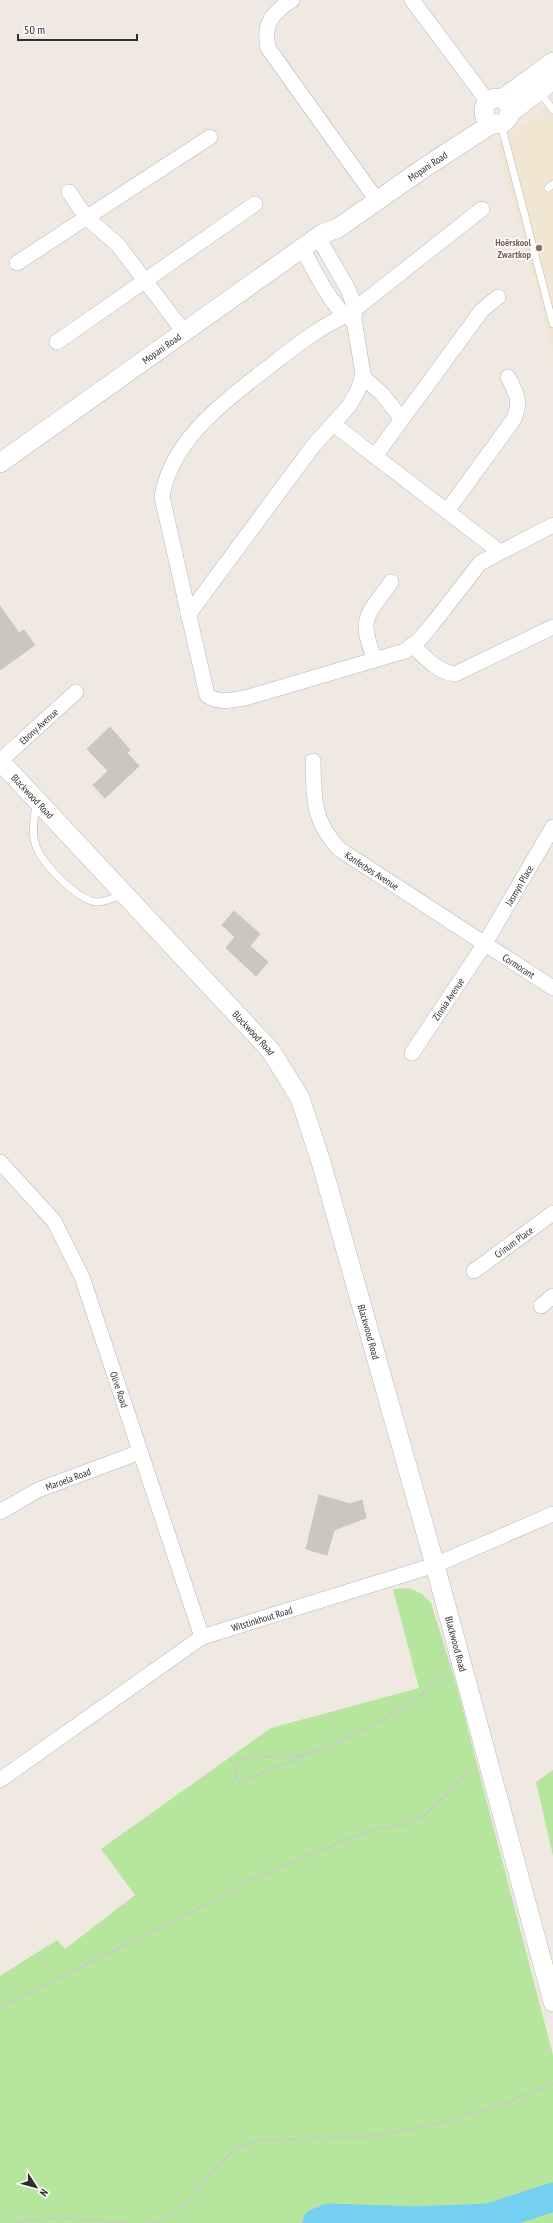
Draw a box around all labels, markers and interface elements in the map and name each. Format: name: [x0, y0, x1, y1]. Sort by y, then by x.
scale bar: [18, 16, 137, 42]
text: 50 m: [24, 22, 45, 37]
street label: Mopani Road: [405, 149, 450, 184]
place label: Hoërskool Zwartkop: [495, 236, 532, 261]
marker: Hoërskool Zwartkop: [534, 243, 544, 253]
street label: Mopani Road: [140, 330, 184, 367]
street label: Ebony Avenue: [17, 705, 61, 747]
street label: Blackwood Road: [8, 771, 56, 822]
street label: Kanferbos Avenue: [342, 849, 401, 893]
street label: Jasmyn Place: [502, 863, 536, 909]
street label: Cormorant: [500, 951, 537, 982]
street label: Zinnia Avenue: [430, 975, 467, 1023]
street label: Blackwood Road: [230, 1008, 278, 1058]
street label: Crinum Place: [492, 1224, 536, 1261]
street label: Blackwood Road: [355, 1303, 383, 1361]
street label: Olive Road: [107, 1370, 131, 1409]
street label: Maroela Road: [44, 1465, 93, 1494]
street label: Witstinkhout Road: [230, 1603, 294, 1635]
street label: Blackwood Road: [442, 1615, 469, 1673]
north arrow: [16, 2167, 56, 2207]
text: N: [37, 2186, 52, 2199]

